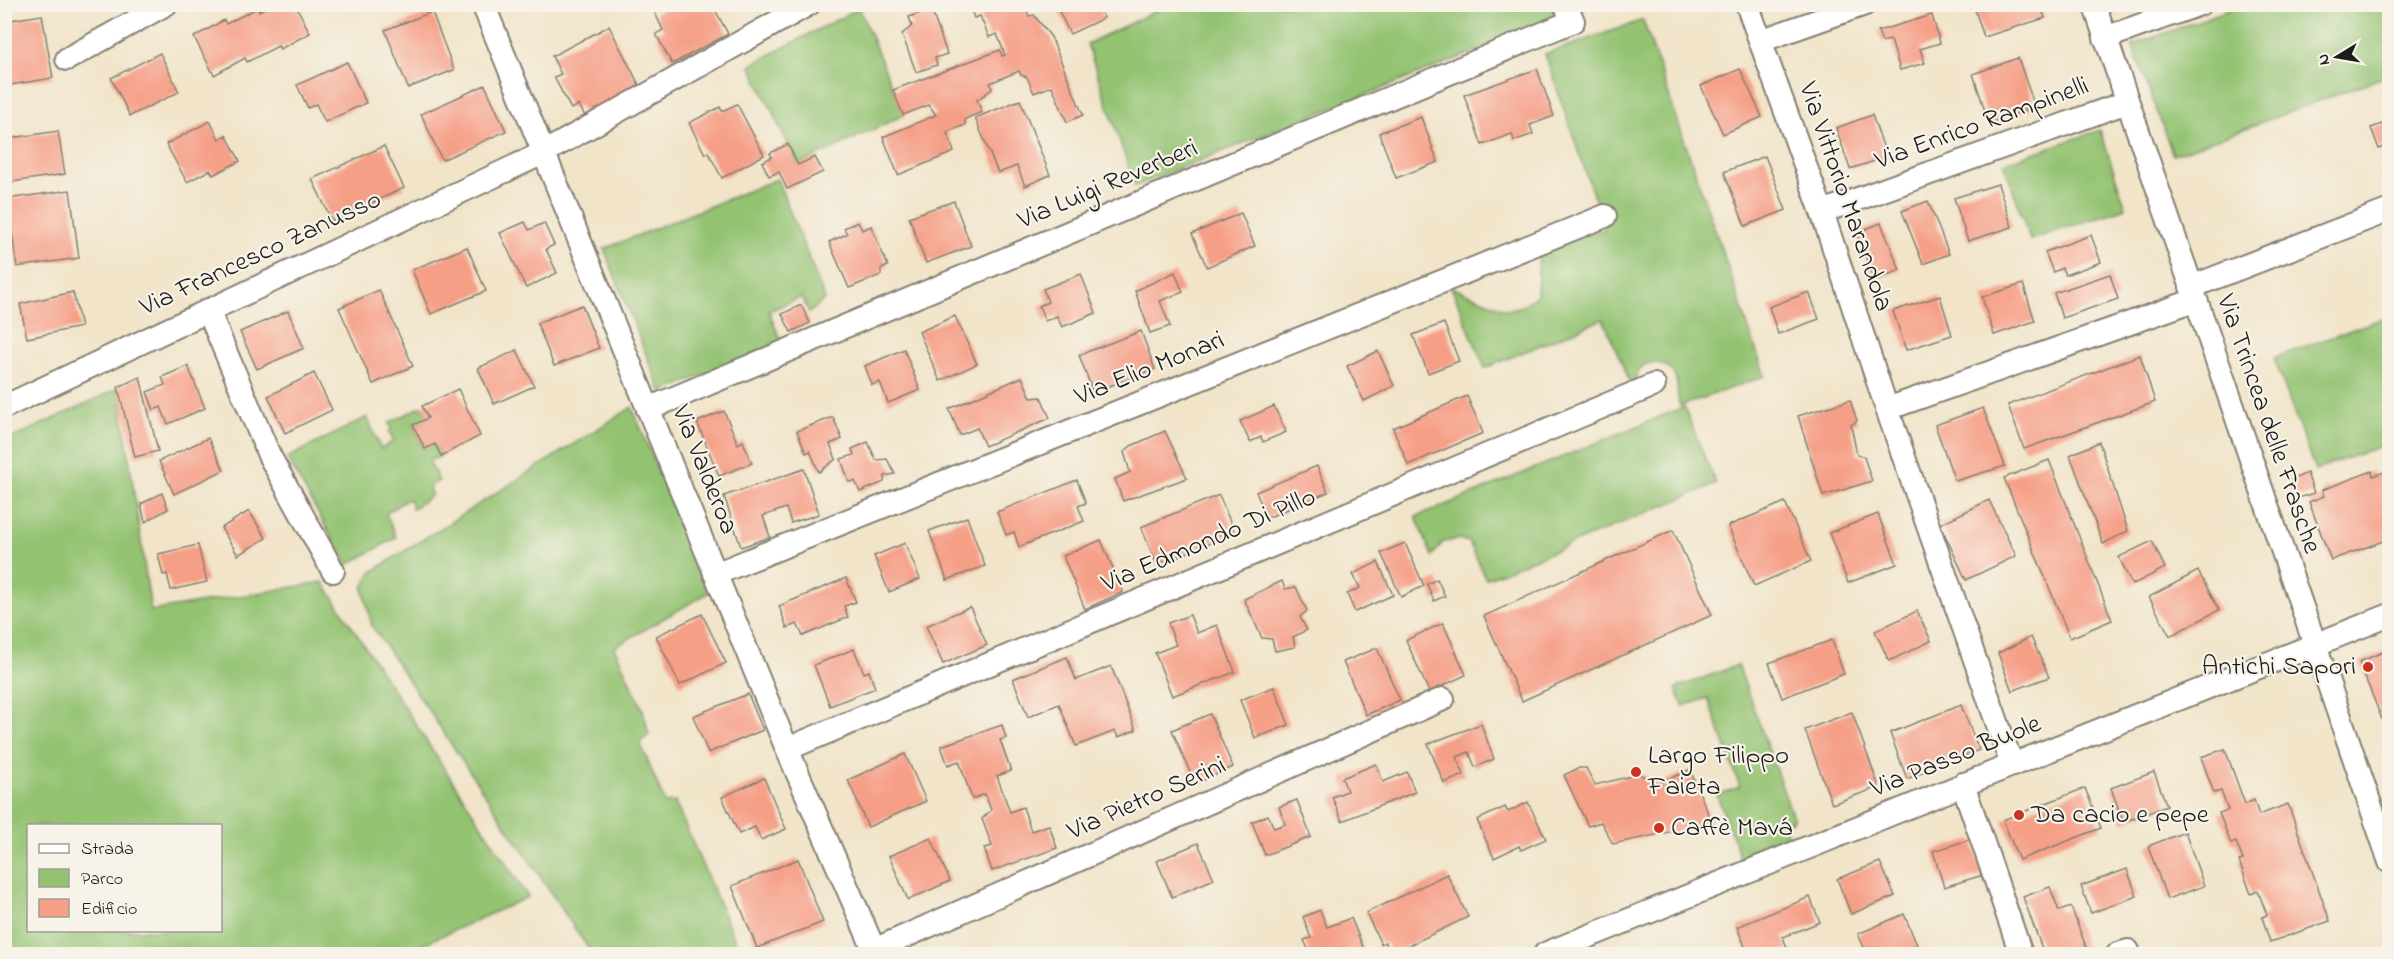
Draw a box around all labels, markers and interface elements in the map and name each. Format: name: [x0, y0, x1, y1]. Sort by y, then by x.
north arrow: [2307, 27, 2367, 87]
text: N: [2311, 52, 2337, 67]
street label: Via Enrico Rampinelli: [1869, 67, 2095, 181]
street label: Via Vittorio Marandola: [1787, 76, 1903, 317]
street label: Via Luigi Reverberi: [1011, 129, 1204, 241]
street label: Via Francesco Zanusso: [133, 181, 388, 328]
street label: Via Trincea delle Frasche: [2205, 288, 2331, 560]
street label: Via Elio Monari: [1068, 321, 1231, 417]
street label: Via Valderoa: [660, 399, 748, 540]
street label: Via Edmondo Di Pillo: [1095, 478, 1322, 604]
place label: Antichi Sapori: [2202, 648, 2356, 687]
marker: Antichi Sapori: [2361, 660, 2375, 674]
street label: Via Passo Buole: [1864, 705, 2048, 809]
place label: Largo Filippo Faieta: [1647, 737, 1789, 807]
street label: Via Pietro Serini: [1060, 747, 1233, 852]
marker: Largo Filippo Faieta: [1629, 765, 1643, 779]
place label: Da cacio e pepe: [2030, 796, 2210, 835]
marker: Da cacio e pepe: [2012, 808, 2026, 822]
place label: Caffè Mavá: [1671, 809, 1792, 848]
marker: Caffè Mavá: [1652, 821, 1666, 835]
legend: [27, 824, 222, 932]
text: Strada: [81, 837, 134, 863]
text: Parco: [81, 867, 123, 893]
text: Edificio: [81, 897, 137, 923]

